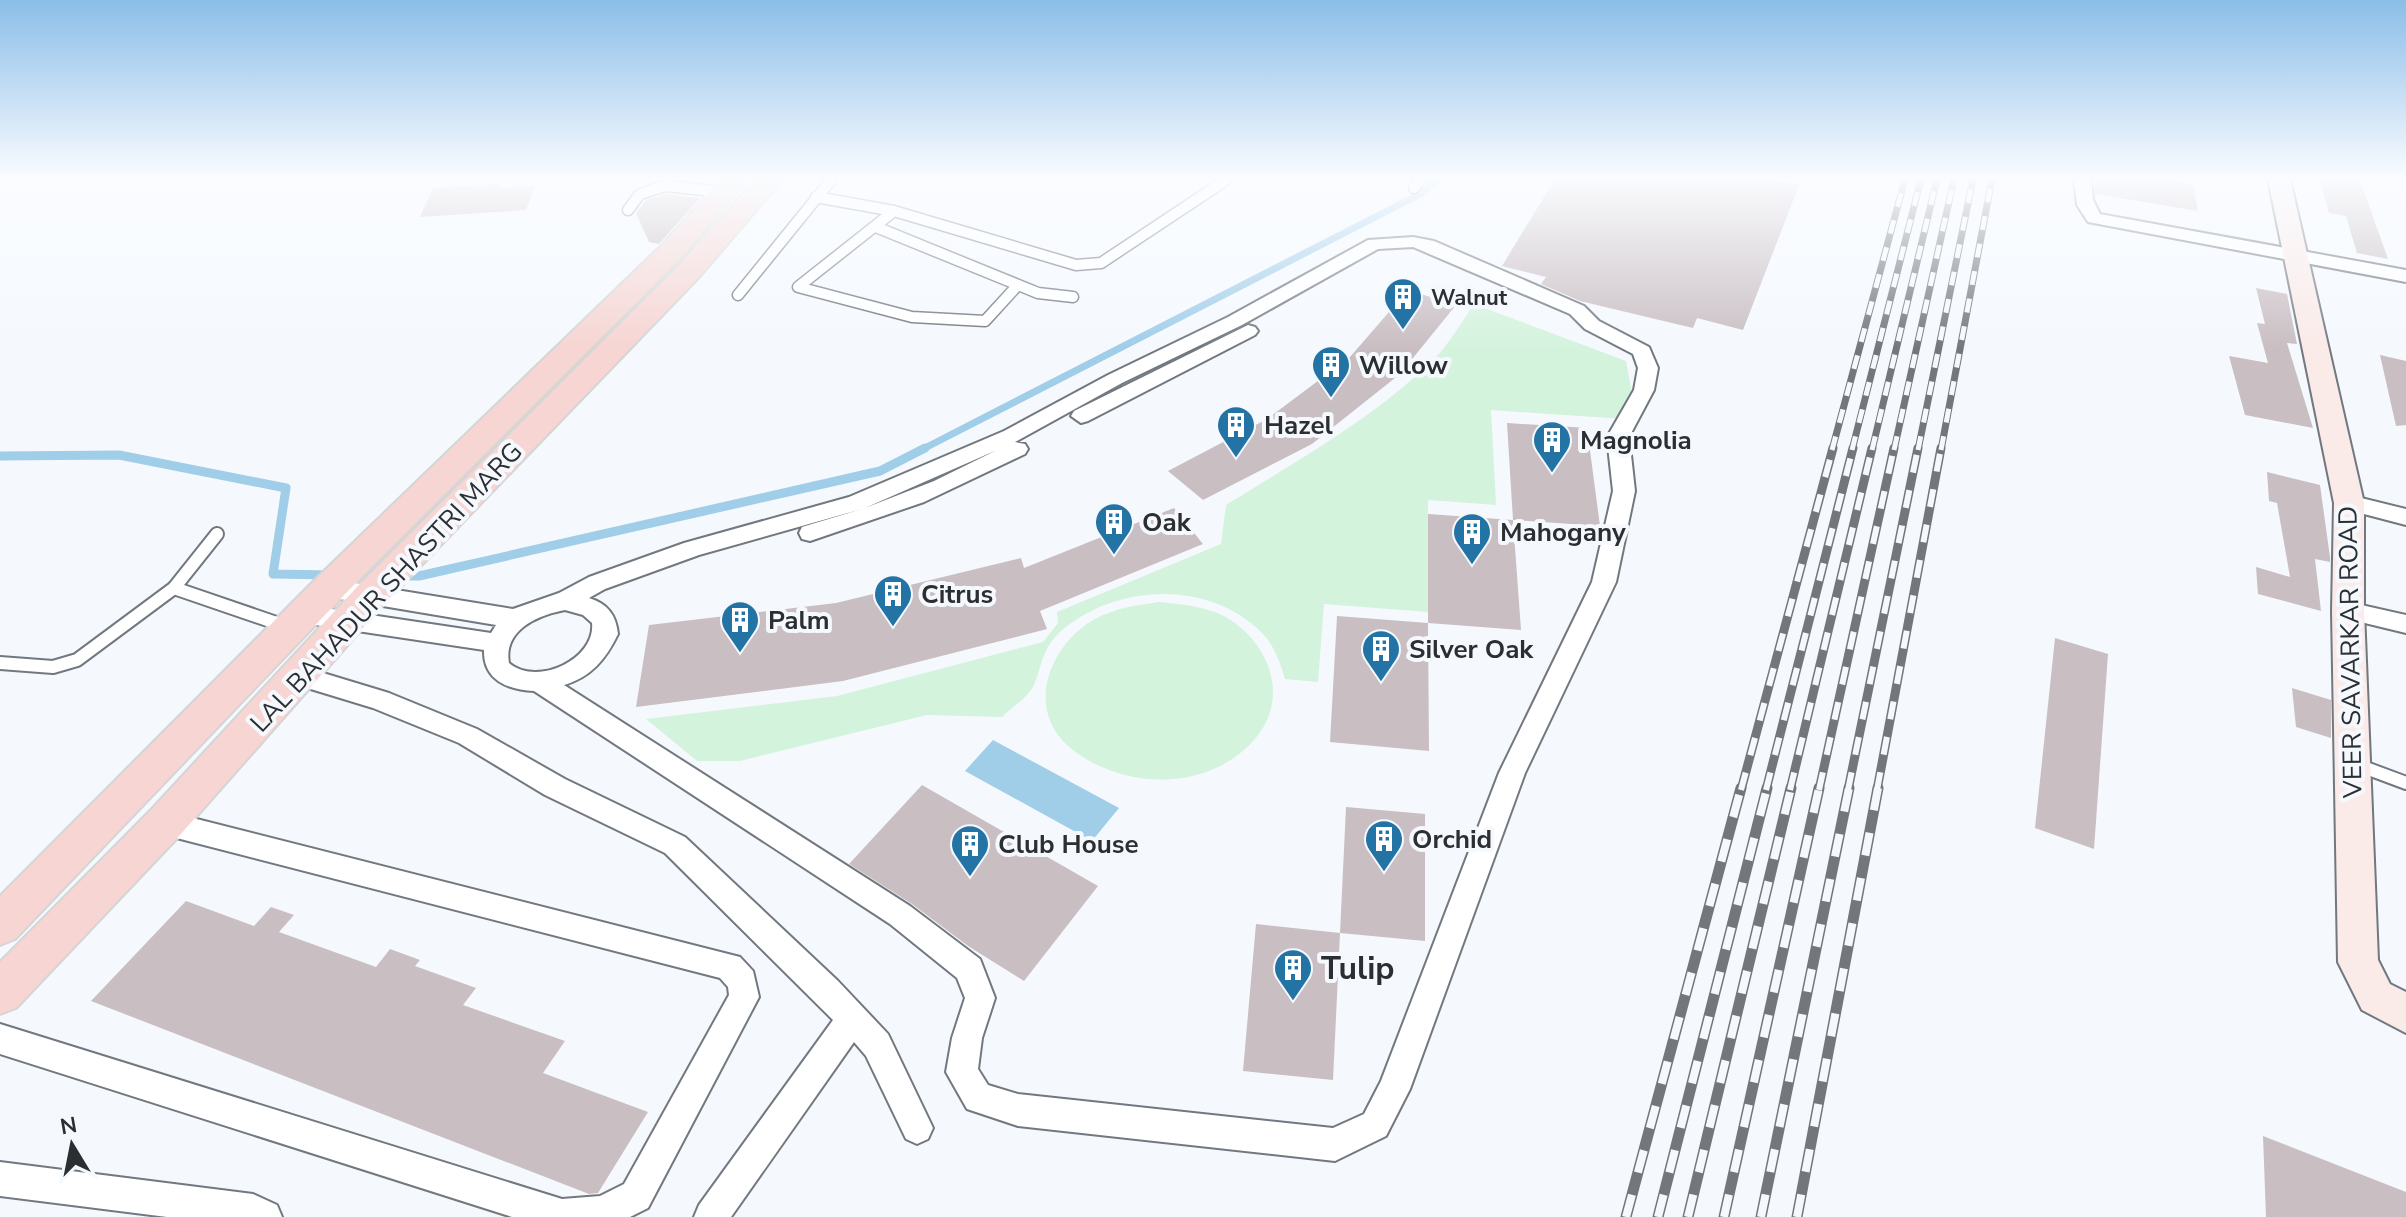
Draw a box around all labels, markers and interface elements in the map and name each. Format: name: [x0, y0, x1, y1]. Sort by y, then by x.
building icon: Walnut: [1382, 276, 1424, 331]
place label: Walnut: [1431, 283, 1508, 313]
building icon: Willow: [1310, 344, 1352, 399]
place label: Willow: [1359, 348, 1448, 383]
building icon: Hazel: [1215, 404, 1257, 459]
place label: Hazel: [1264, 408, 1333, 443]
building icon: Magnolia: [1531, 419, 1573, 474]
place label: Magnolia: [1580, 423, 1692, 458]
street label: LAL BAHADUR SHASTRI MARG: [242, 435, 530, 740]
building icon: Oak: [1093, 501, 1135, 556]
place label: Oak: [1142, 505, 1192, 540]
street label: VEER SAVARKAR ROAD: [2330, 506, 2371, 799]
building icon: Mahogany: [1451, 511, 1493, 566]
place label: Mahogany: [1500, 515, 1626, 550]
building icon: Citrus: [872, 573, 914, 628]
place label: Citrus: [921, 577, 993, 612]
building icon: Palm: [719, 599, 761, 654]
place label: Palm: [768, 603, 830, 638]
building icon: Silver Oak: [1360, 628, 1402, 683]
place label: Silver Oak: [1409, 632, 1534, 667]
building icon: Orchid: [1363, 818, 1405, 873]
place label: Orchid: [1412, 822, 1492, 857]
building icon: Club House: [949, 823, 991, 878]
place label: Club House: [998, 827, 1139, 862]
building icon: Tulip: [1272, 947, 1314, 1002]
place label: Tulip: [1321, 947, 1395, 990]
north arrow: [32, 1105, 112, 1185]
text: N: [58, 1110, 79, 1142]

